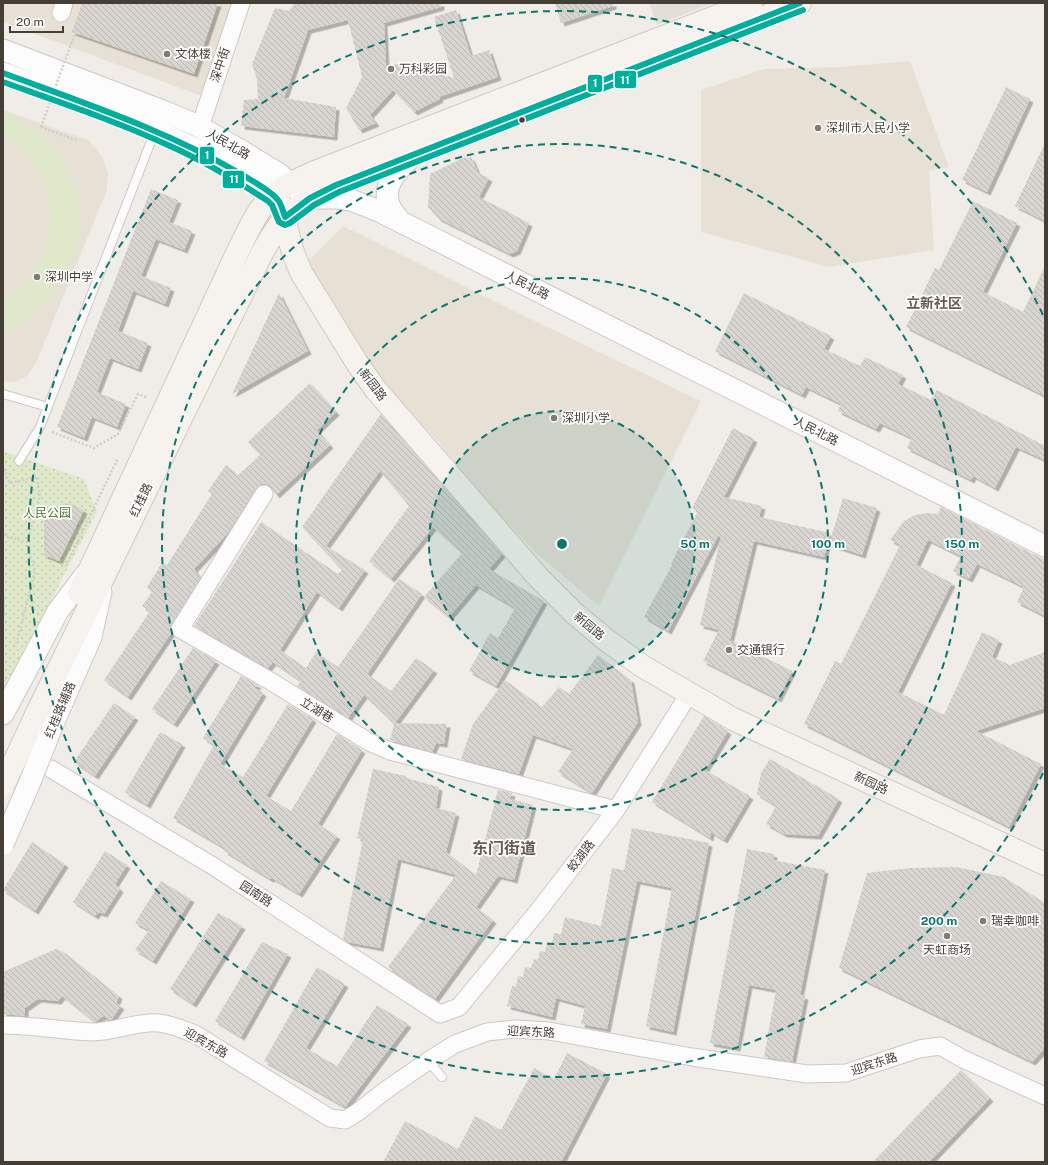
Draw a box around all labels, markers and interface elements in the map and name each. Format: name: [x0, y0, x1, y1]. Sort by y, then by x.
scale bar: [10, 8, 63, 34]
text: 20 m: [16, 15, 44, 29]
street label: 深中街: [208, 46, 232, 84]
place label: 文体楼: [175, 47, 211, 61]
marker: 文体楼: [162, 49, 172, 59]
place label: 万科彩园: [399, 62, 447, 76]
marker: 万科彩园: [386, 64, 396, 74]
line badge: 11: [614, 70, 637, 89]
line badge: 1: [587, 74, 603, 93]
text: 11: [620, 74, 630, 86]
text: 1: [593, 77, 597, 89]
unlabelled marker: [517, 115, 527, 125]
place label: 深圳市人民小学: [826, 121, 910, 135]
marker: 深圳市人民小学: [813, 123, 823, 133]
street label: 人民北路: [204, 126, 252, 162]
line badge: 1: [199, 146, 215, 165]
text: 1: [205, 149, 209, 161]
line badge: 11: [222, 170, 245, 189]
text: 11: [229, 173, 239, 185]
street label: 人民北路: [502, 268, 552, 302]
place label: 深圳中学: [45, 270, 93, 284]
marker: 深圳中学: [32, 272, 42, 282]
district label: 立新社区: [906, 295, 962, 311]
street label: 新园路: [357, 366, 389, 404]
place label: 深圳小学: [562, 411, 610, 425]
marker: 深圳小学: [549, 413, 559, 423]
street label: 人民北路: [791, 414, 841, 448]
street label: 红桂路: [127, 481, 155, 519]
park label: 人民公园: [23, 506, 71, 520]
centre of rings: [555, 537, 569, 551]
text: 50 m: [680, 537, 710, 551]
text: 100 m: [811, 537, 845, 551]
text: 150 m: [945, 537, 979, 551]
street label: 新园路: [571, 609, 607, 643]
place label: 交通银行: [737, 643, 785, 657]
marker: 交通银行: [724, 645, 734, 655]
street label: 红桂路辅路: [42, 680, 78, 740]
street label: 立湖巷: [298, 695, 336, 725]
street label: 新园路: [852, 769, 890, 797]
street label: 蛟湖路: [565, 837, 597, 875]
district label: 东门街道: [472, 839, 536, 858]
street label: 园南路: [237, 878, 275, 910]
text: 200 m: [921, 914, 957, 928]
place label: 瑞幸咖啡: [991, 914, 1039, 928]
marker: 瑞幸咖啡: [978, 916, 988, 926]
marker: 天虹商场: [942, 931, 952, 941]
place label: 天虹商场: [923, 943, 971, 957]
street label: 迎宾东路: [507, 1024, 555, 1040]
street label: 迎宾东路: [182, 1025, 230, 1061]
street label: 迎宾东路: [849, 1050, 899, 1078]

